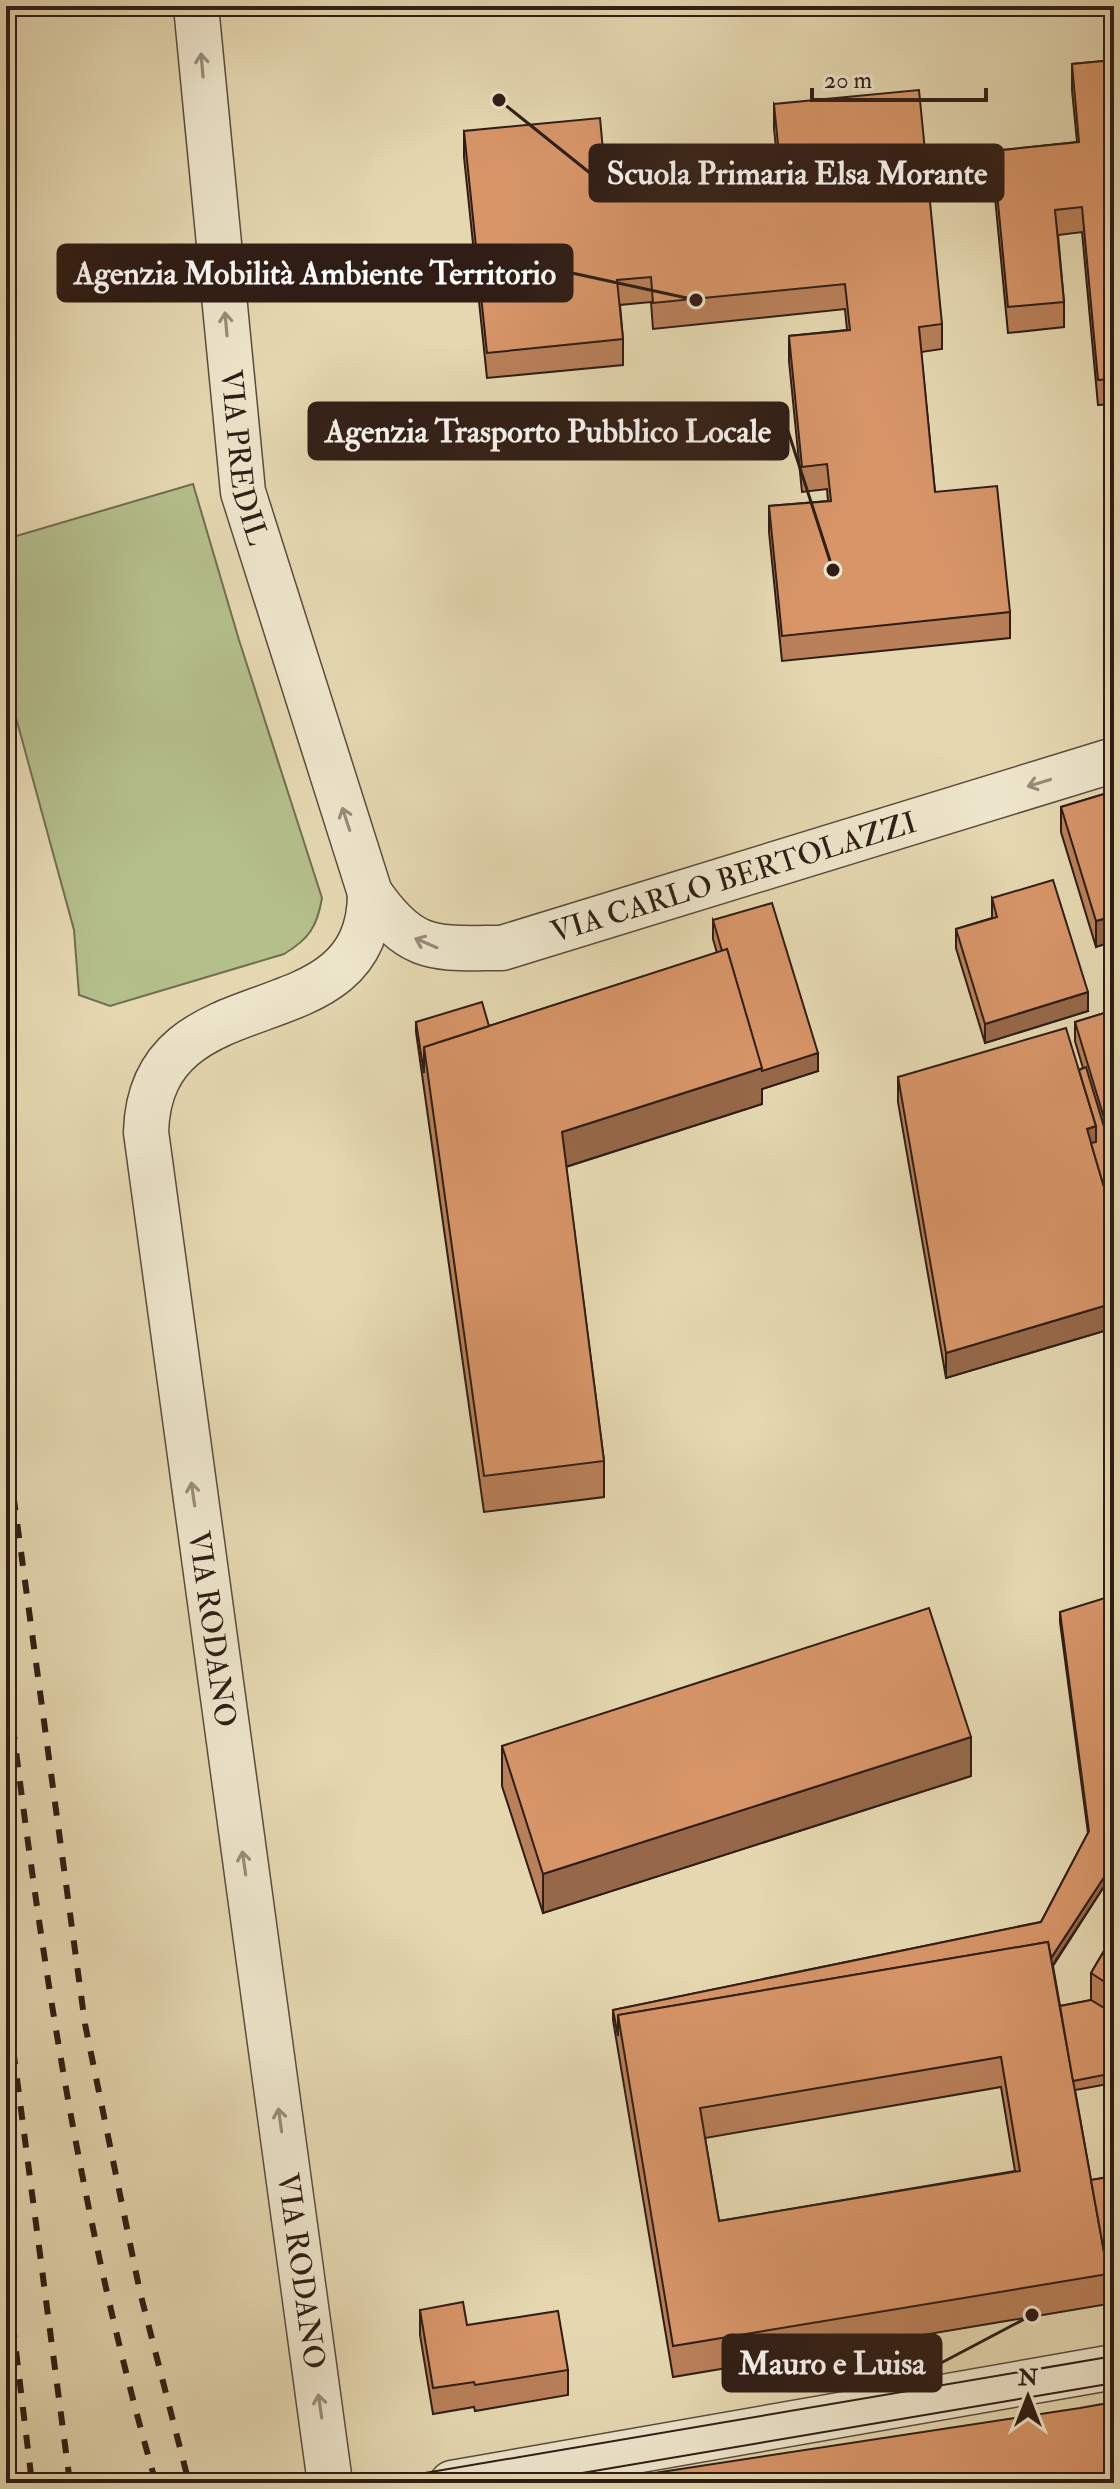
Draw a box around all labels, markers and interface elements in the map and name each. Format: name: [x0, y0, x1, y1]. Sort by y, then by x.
one-way arrow: [194, 52, 209, 79]
scale bar: [812, 52, 986, 102]
text: 20 m: [824, 65, 873, 96]
callout: Scuola Primaria Elsa Morante: [590, 145, 1003, 201]
text: Scuola Primaria Elsa Morante: [607, 154, 988, 194]
callout: Agenzia Mobilità Ambiente Territorio: [58, 245, 572, 301]
text: Agenzia Mobilità Ambiente Territorio: [72, 254, 556, 294]
one-way arrow: [219, 311, 234, 337]
street label: VIA PREDIL: [213, 368, 277, 550]
callout: Agenzia Trasporto Pubblico Locale: [309, 403, 788, 459]
text: Agenzia Trasporto Pubblico Locale: [323, 412, 772, 452]
one-way arrow: [1027, 776, 1053, 791]
street label: VIA CARLO BERTOLAZZI: [546, 803, 921, 950]
one-way arrow: [338, 807, 352, 832]
one-way arrow: [414, 935, 439, 950]
one-way arrow: [185, 1482, 200, 1508]
street label: VIA RODANO: [180, 1529, 244, 1729]
one-way arrow: [236, 1851, 251, 1876]
one-way arrow: [272, 2108, 287, 2134]
street label: VIA RODANO: [269, 2171, 333, 2371]
callout: Mauro e Luisa: [723, 2335, 941, 2391]
text: Mauro e Luisa: [738, 2344, 926, 2384]
north arrow: [988, 2357, 1068, 2437]
text: N: [1017, 2364, 1038, 2392]
one-way arrow: [312, 2394, 327, 2419]

